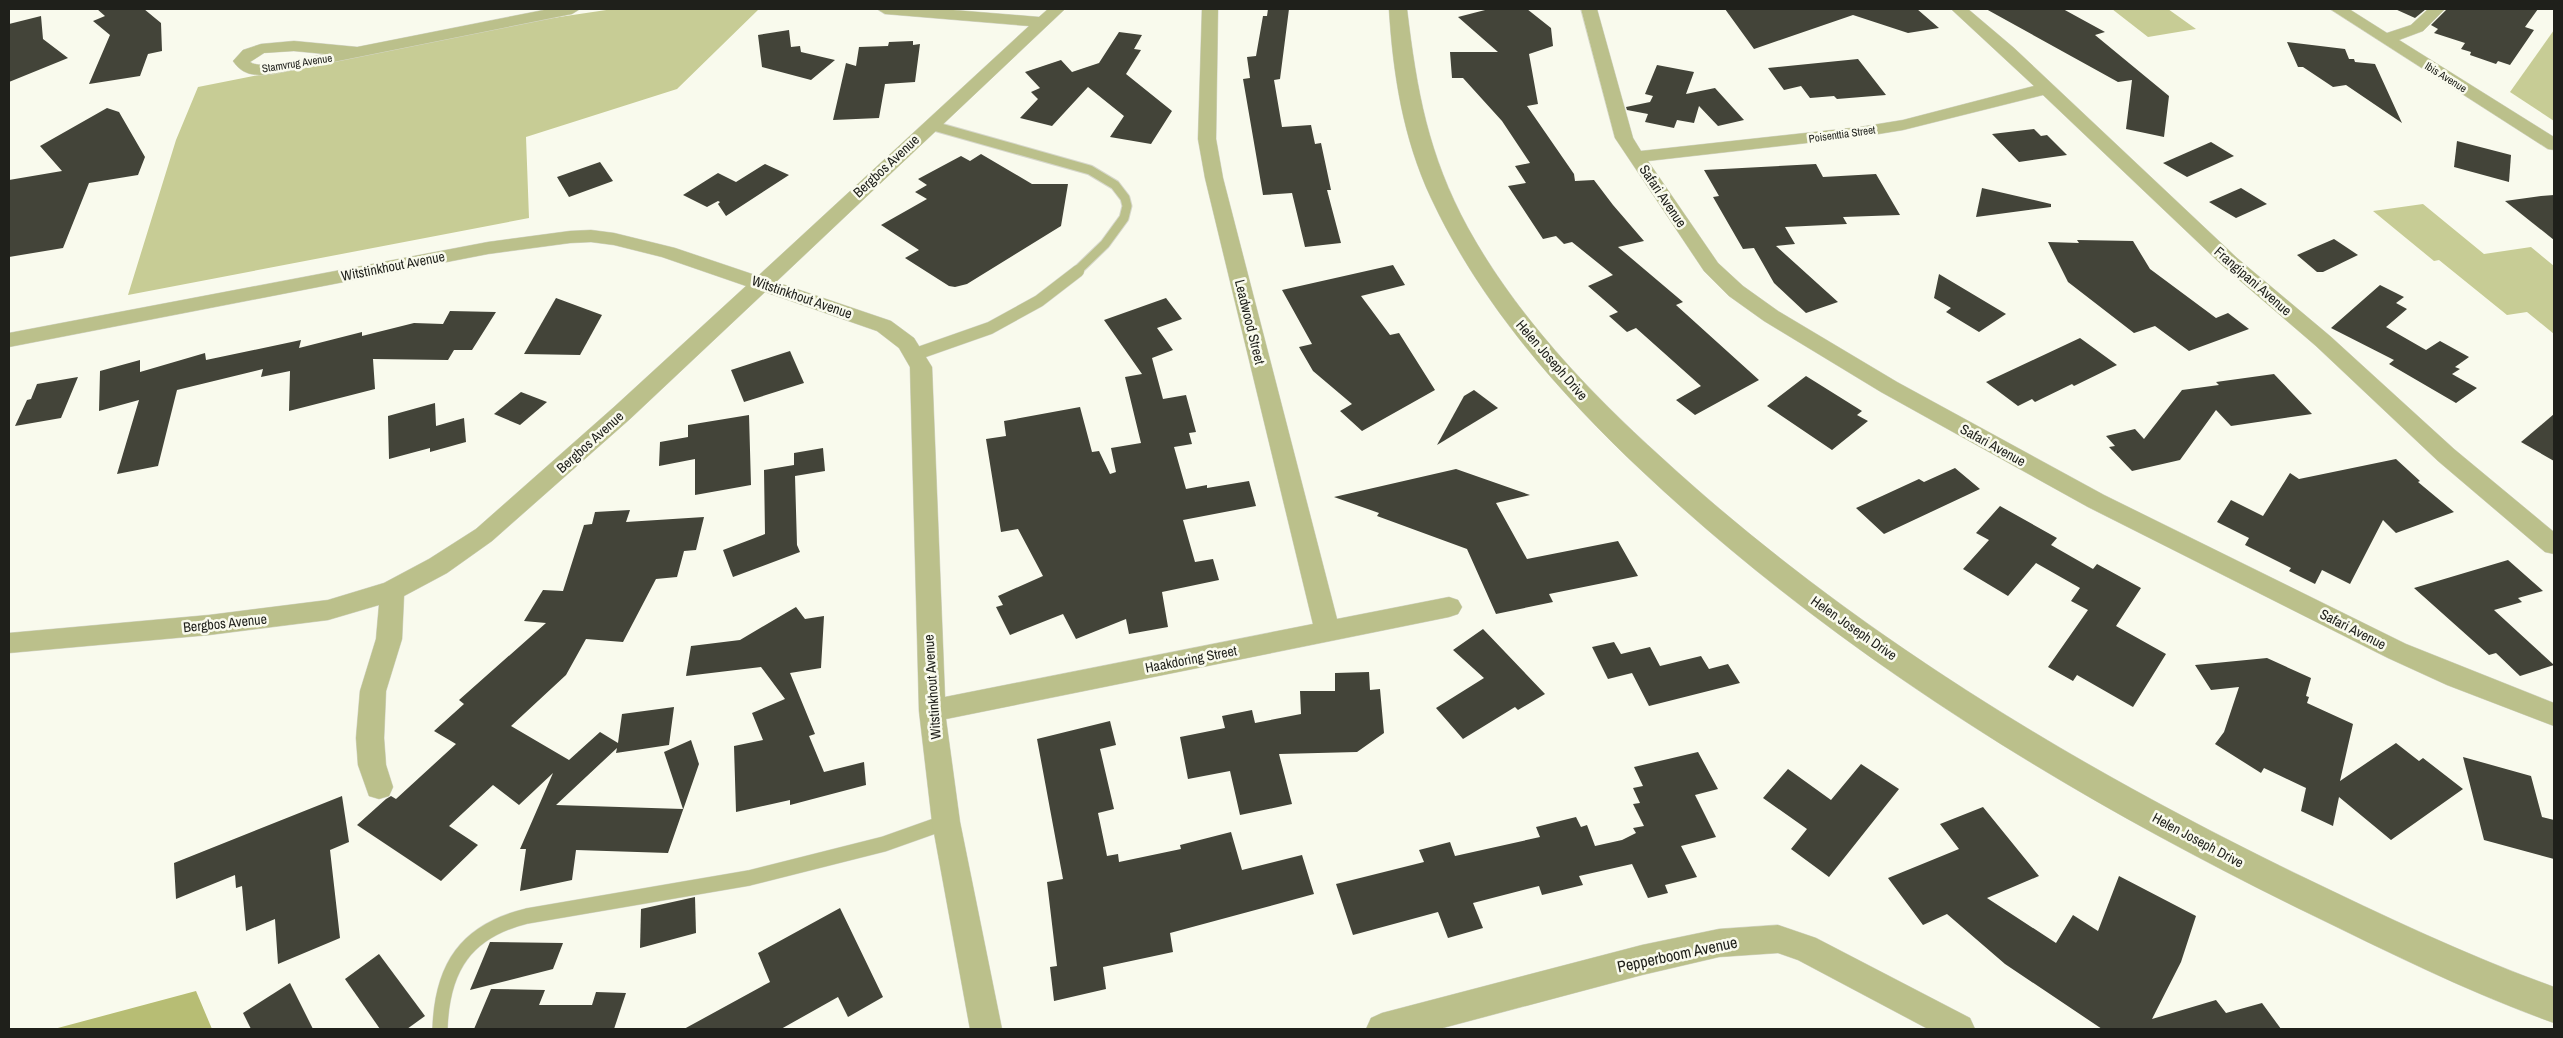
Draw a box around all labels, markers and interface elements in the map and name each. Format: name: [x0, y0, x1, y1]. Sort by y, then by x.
street label: Stamvrug Avenue: [261, 51, 333, 75]
street label: Ibis Avenue: [2422, 59, 2470, 95]
street label: Poisenttia Street: [1808, 122, 1877, 146]
street label: Bergbos Avenue: [849, 131, 923, 201]
street label: Safari Avenue: [1635, 161, 1691, 231]
street label: Frangipani Avenue: [2211, 242, 2295, 320]
street label: Witstinkhout Avenue: [340, 247, 446, 285]
street label: Witstinkhout Avenue: [749, 271, 855, 323]
street label: Leadwood Street: [1231, 278, 1269, 366]
street label: Helen Joseph Drive: [1512, 316, 1592, 404]
street label: Bergbos Avenue: [553, 407, 627, 477]
street label: Safari Avenue: [1957, 420, 2029, 470]
street label: Helen Joseph Drive: [1808, 592, 1900, 664]
street label: Safari Avenue: [2317, 605, 2389, 653]
street label: Bergbos Avenue: [182, 610, 268, 636]
street label: Witstinkhout Avenue: [919, 634, 945, 740]
street label: Haakdoring Street: [1144, 641, 1238, 677]
street label: Helen Joseph Drive: [2149, 808, 2247, 872]
street label: Pepperboom Avenue: [1615, 931, 1739, 977]

